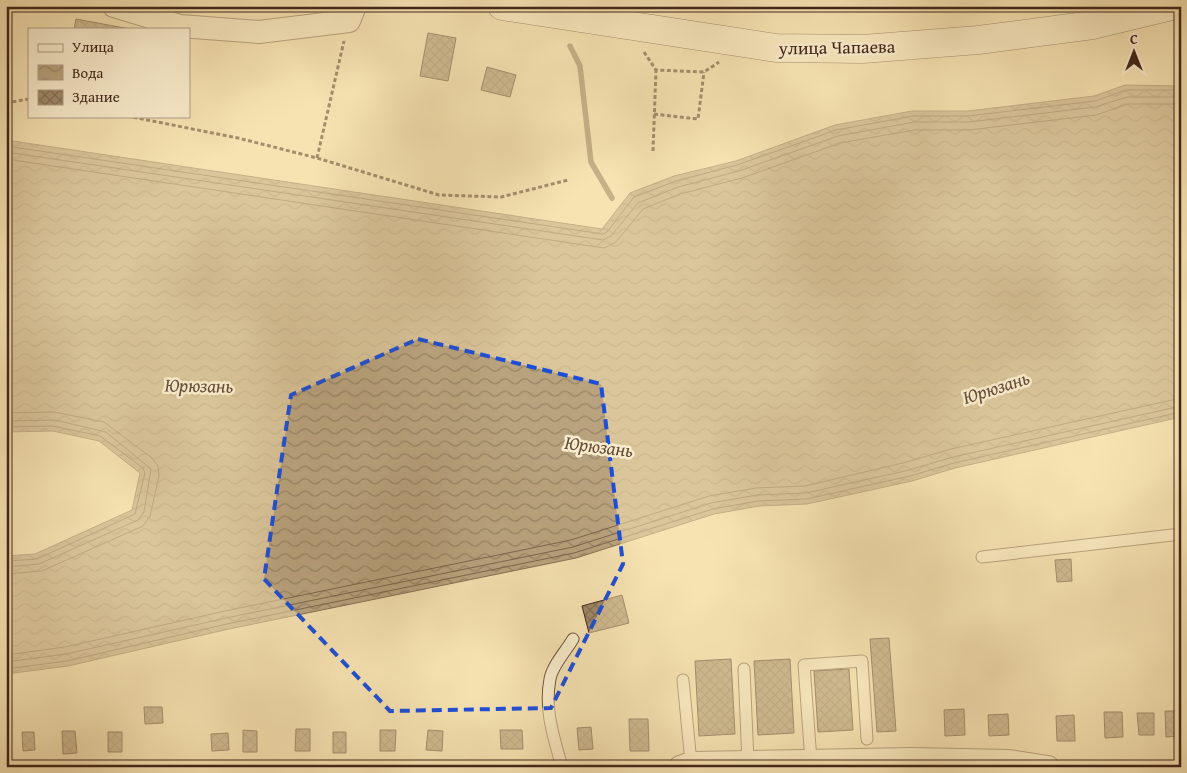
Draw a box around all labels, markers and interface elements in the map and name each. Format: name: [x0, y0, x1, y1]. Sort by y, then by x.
legend: [28, 28, 190, 118]
north arrow: [1110, 28, 1160, 78]
text: С: [1130, 29, 1138, 49]
street label: улица Чапаева: [777, 32, 896, 62]
text: Улица: [72, 36, 115, 57]
text: Вода: [72, 62, 104, 83]
text: Здание: [72, 86, 120, 107]
water label: Юрюзань: [959, 363, 1033, 411]
water label: Юрюзань: [164, 370, 234, 400]
water label: Юрюзань: [563, 428, 635, 464]

